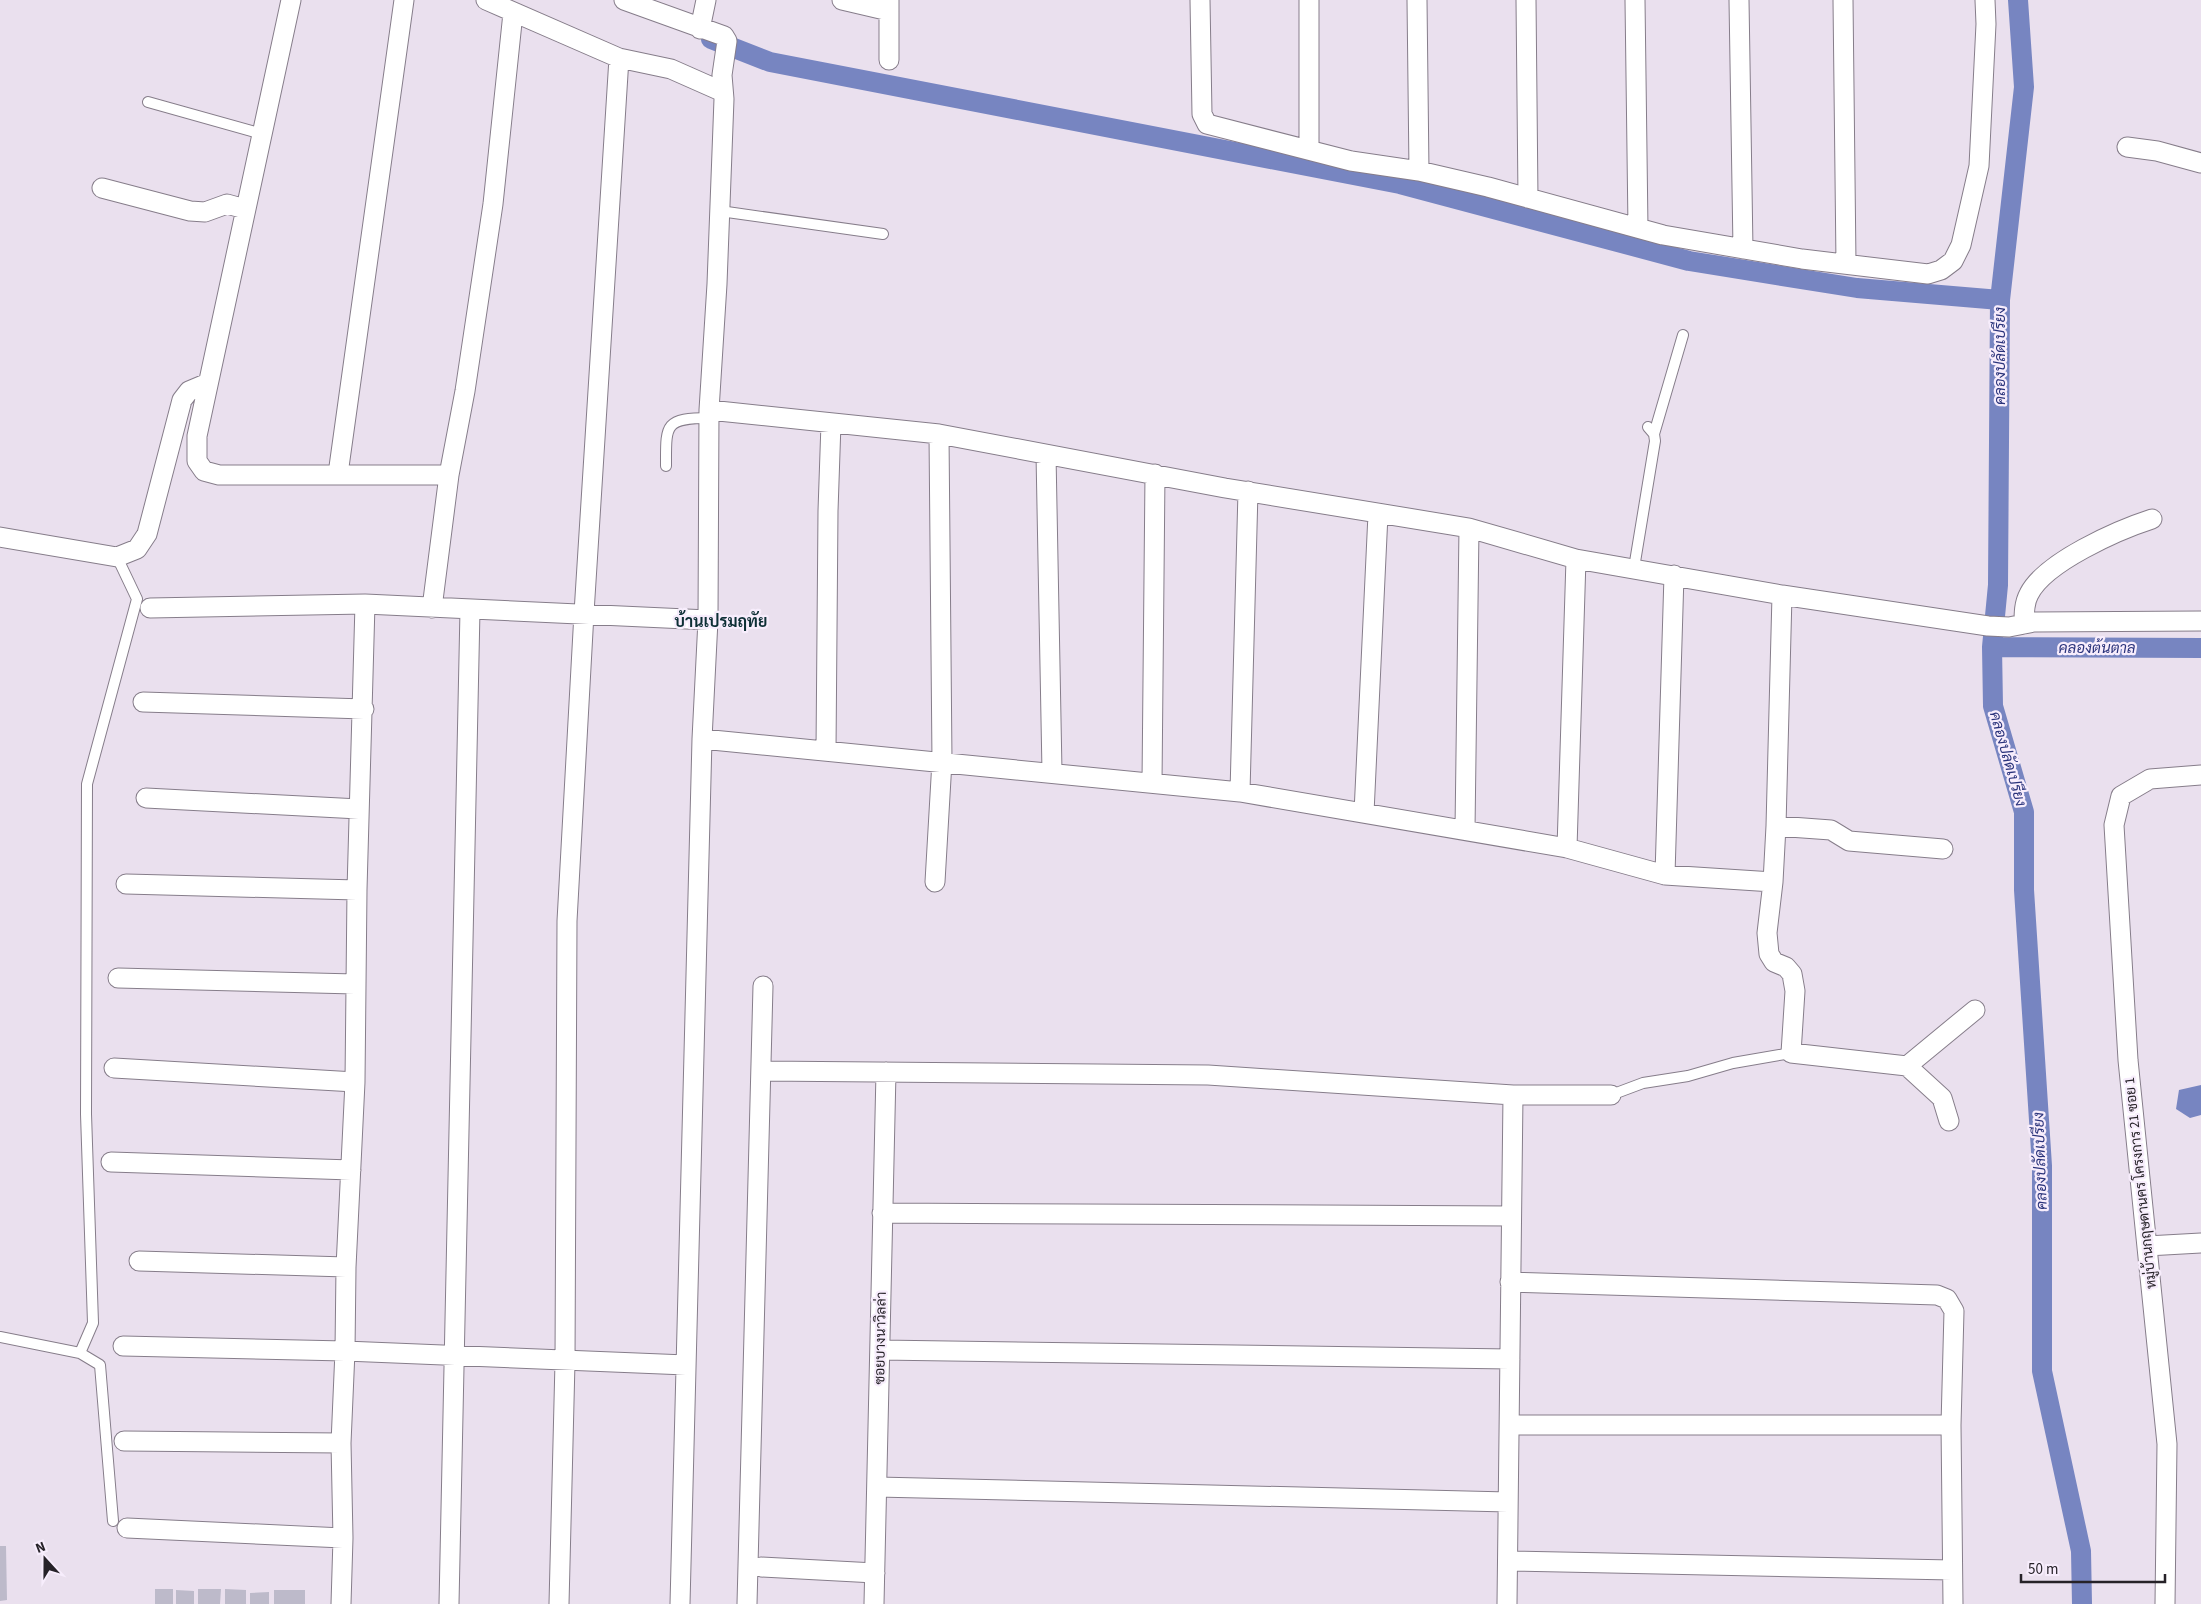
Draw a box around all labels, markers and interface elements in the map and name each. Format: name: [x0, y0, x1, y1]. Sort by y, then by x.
water label: คลองปลัดเปรียง: [1990, 307, 2011, 405]
district label: บ้านเปรมฤทัย: [675, 610, 767, 633]
water label: คลองต้นตาล: [2058, 638, 2136, 659]
water label: คลองปลัดเปรียง: [1984, 709, 2031, 809]
street label: หมู่บ้านกฤษดานคร โครงการ 21 ซอย 1: [2120, 1076, 2162, 1290]
water label: คลองปลัดเปรียง: [2028, 1112, 2053, 1210]
street label: ซอยบางนาวิลล่า: [870, 1291, 892, 1385]
north arrow: [20, 1534, 70, 1584]
text: N: [33, 1537, 49, 1559]
scale bar: [2021, 1552, 2165, 1584]
text: 50 m: [2028, 1559, 2058, 1580]

